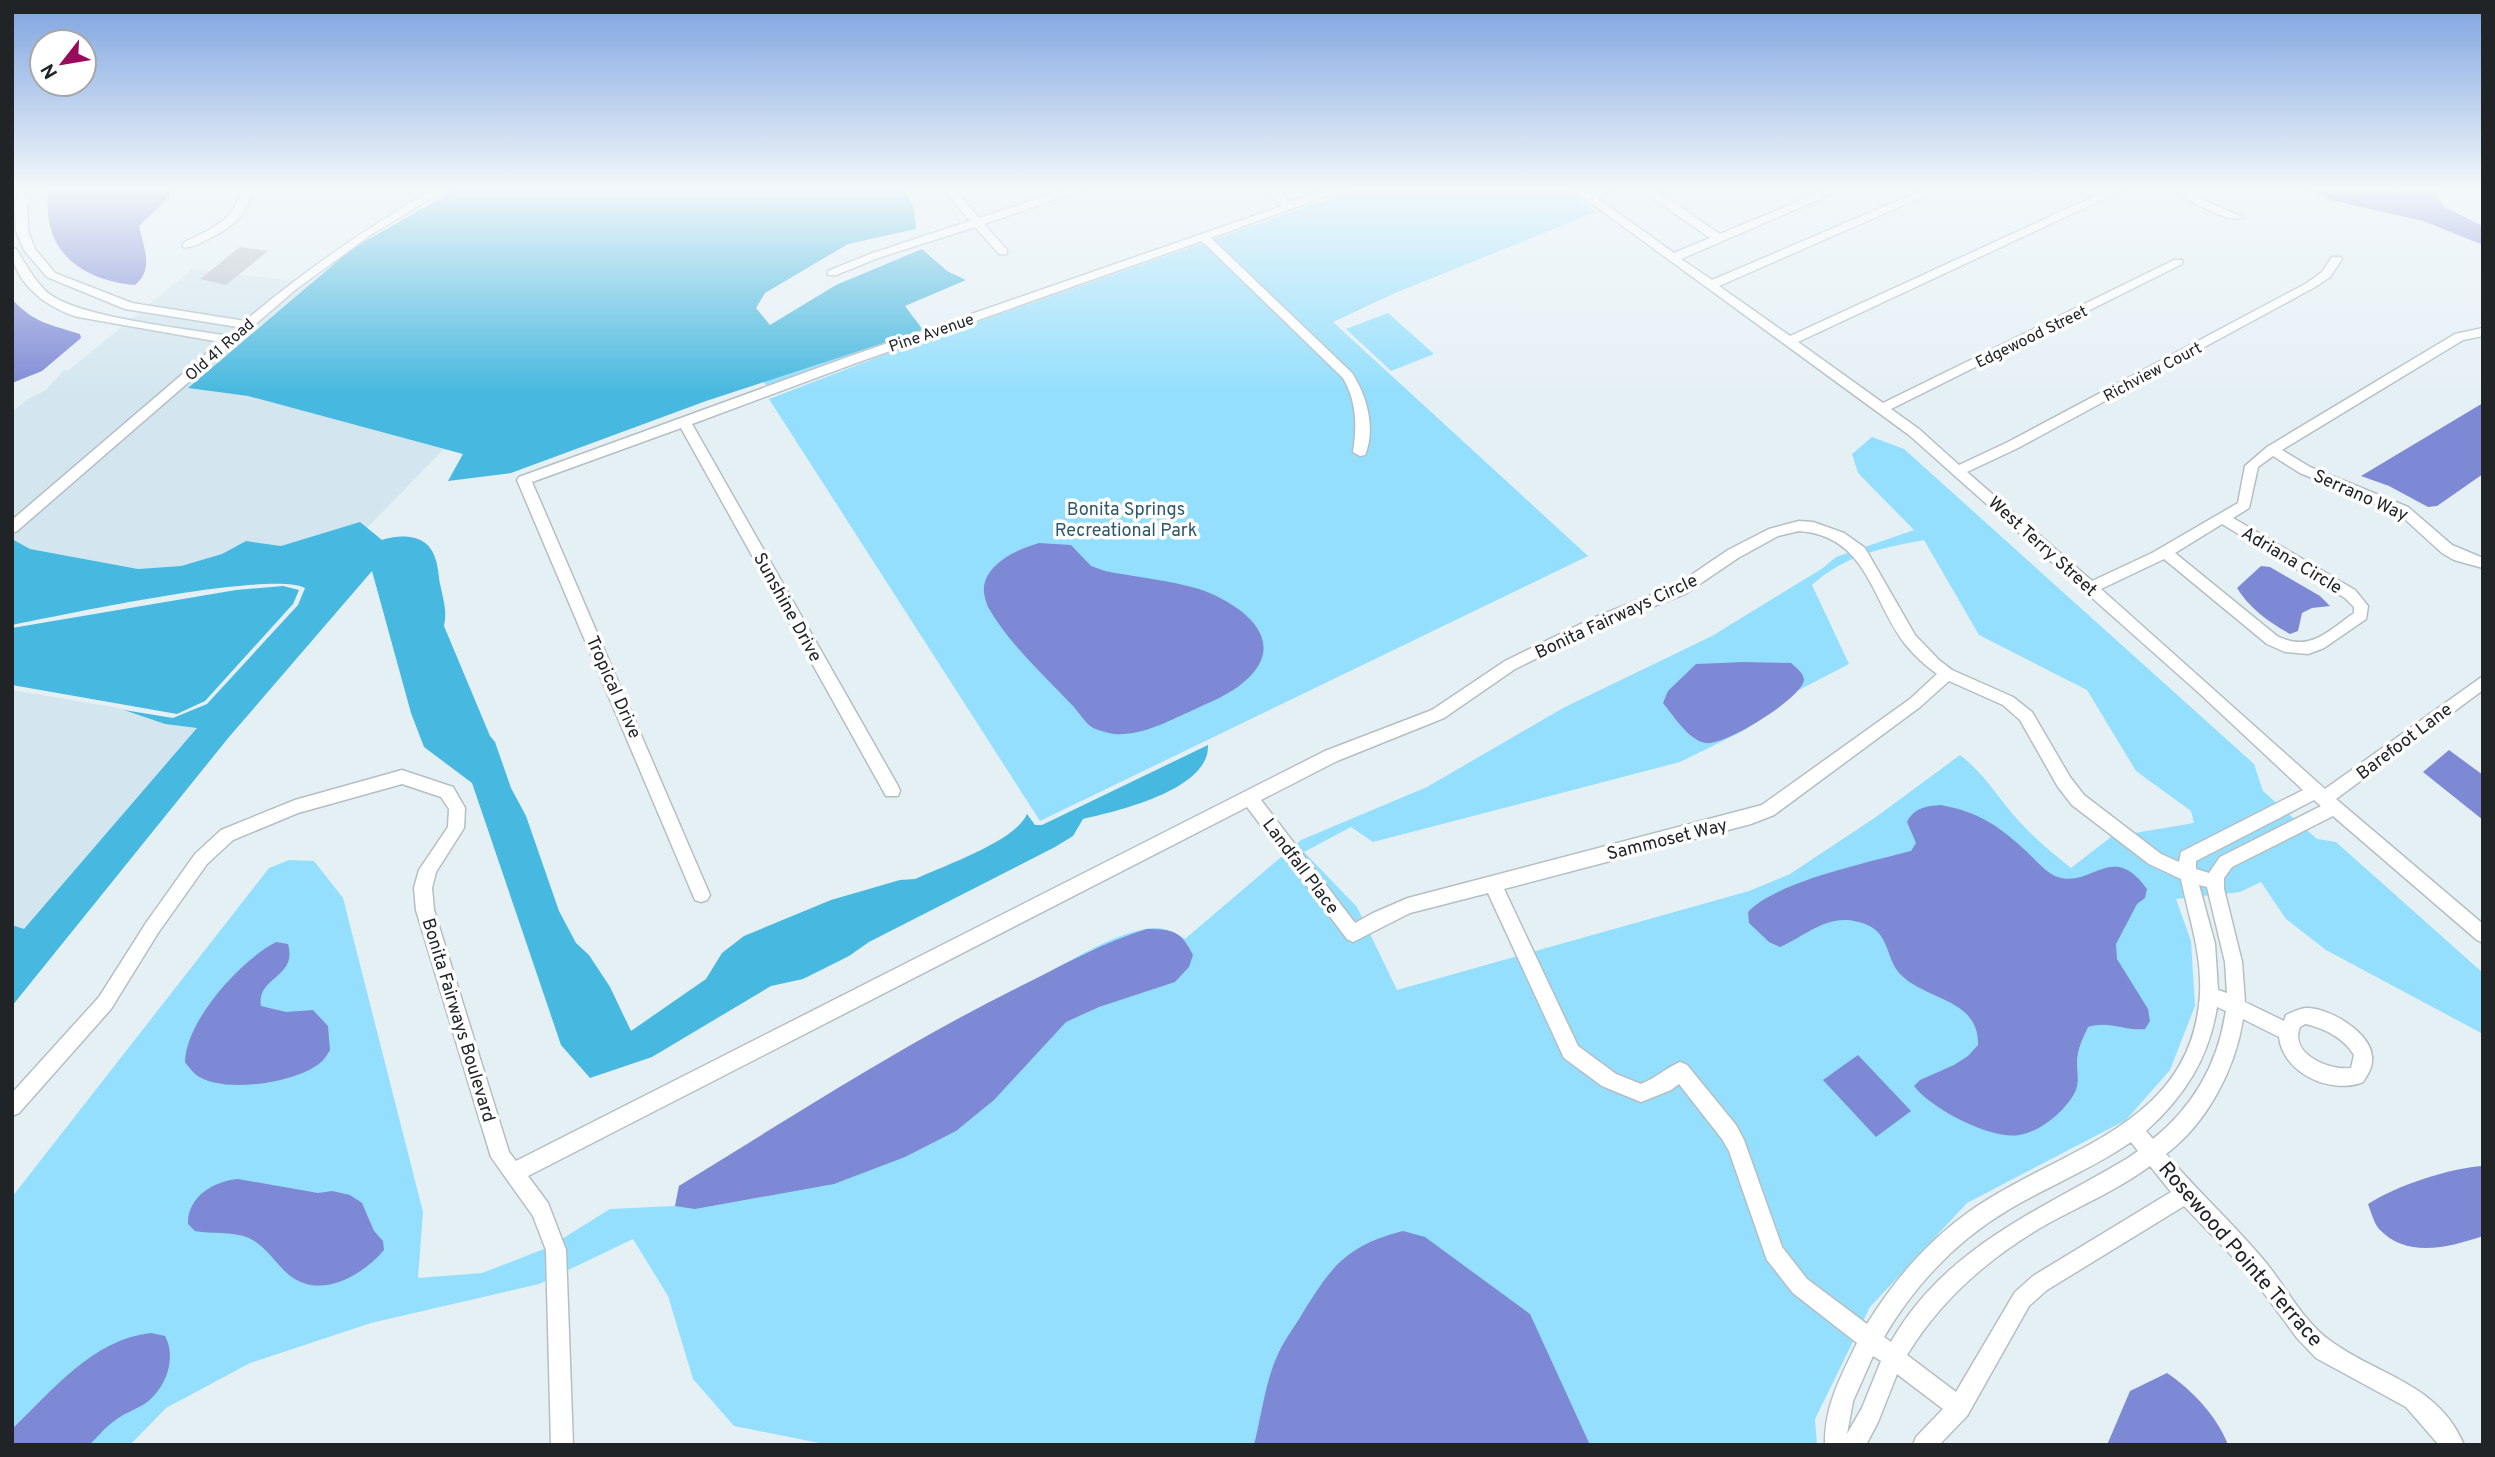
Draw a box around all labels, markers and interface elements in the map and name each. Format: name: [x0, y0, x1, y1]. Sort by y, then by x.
north arrow: [28, 28, 98, 98]
text: N: [36, 59, 64, 83]
street label: Edgewood Street: [1973, 302, 2091, 373]
street label: Pine Avenue: [887, 310, 977, 358]
street label: Old 41 Road: [182, 315, 259, 386]
street label: Richview Court: [2100, 338, 2206, 407]
street label: Serrano Way: [2309, 465, 2411, 528]
street label: West Terry Street: [1983, 492, 2101, 602]
park label: Bonita Springs Recreational Park: [1055, 499, 1197, 543]
street label: Adriana Circle: [2237, 522, 2346, 600]
street label: Sunshine Drive: [747, 549, 826, 666]
street label: Bonita Fairways Circle: [1532, 570, 1702, 665]
street label: Tropical Drive: [580, 633, 646, 743]
street label: Barefoot Lane: [2352, 699, 2457, 786]
street label: Landfall Place: [1256, 814, 1343, 919]
street label: Sammoset Way: [1605, 814, 1730, 867]
street label: Bonita Fairways Boulevard: [416, 916, 500, 1125]
street label: Rosewood Pointe Terrace: [2152, 1157, 2328, 1353]

